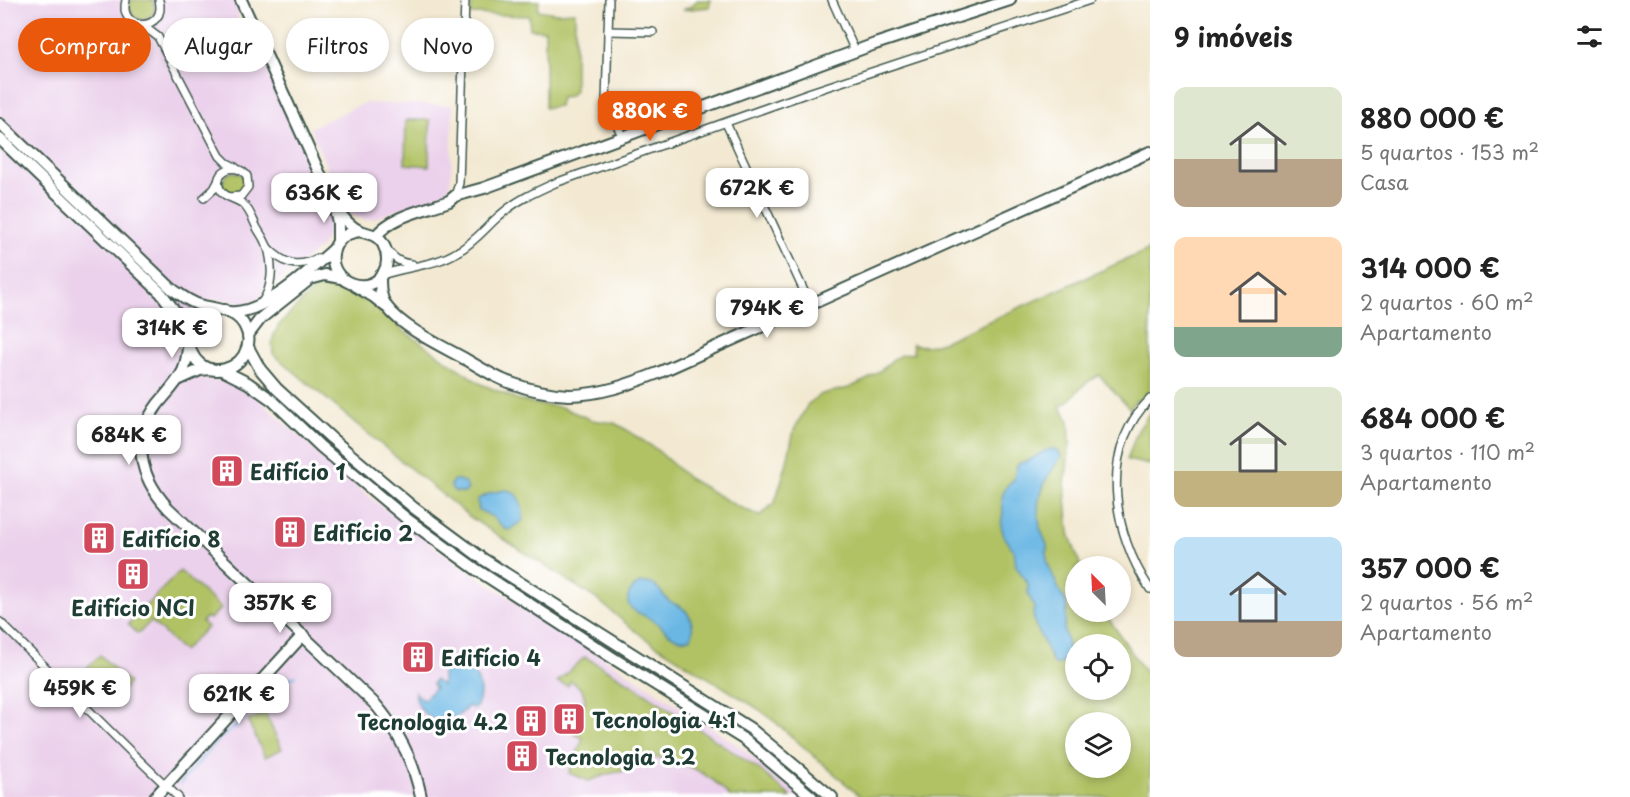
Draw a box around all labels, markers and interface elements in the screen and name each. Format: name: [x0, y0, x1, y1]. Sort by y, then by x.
text: 9 imóveis: [1174, 17, 1293, 56]
chip: Comprar: [18, 18, 151, 72]
chip: Alugar: [163, 18, 274, 72]
chip: Filtros: [286, 18, 389, 72]
chip: Novo: [401, 18, 494, 72]
icon: filters: [1573, 20, 1606, 53]
pin: 880K €: [601, 91, 699, 142]
text: 880K €: [612, 95, 688, 125]
text: 880 000 €: [1360, 98, 1504, 137]
icon: home: [1222, 111, 1294, 183]
text: 5 quartos · 153 m²: [1360, 137, 1539, 167]
text: Casa: [1360, 167, 1409, 197]
pin: 672K €: [708, 168, 806, 219]
text: 672K €: [720, 172, 794, 202]
pin: 636K €: [275, 173, 373, 224]
text: 636K €: [285, 177, 363, 207]
text: 314 000 €: [1360, 248, 1500, 287]
icon: home: [1222, 261, 1294, 333]
text: 2 quartos · 60 m²: [1360, 287, 1534, 317]
pin: 794K €: [718, 288, 816, 339]
text: 794K €: [730, 292, 804, 322]
pin: 314K €: [123, 308, 221, 359]
text: 314K €: [136, 312, 208, 342]
text: Apartamento: [1360, 317, 1492, 347]
text: 684 000 €: [1360, 398, 1505, 437]
icon: home: [1222, 411, 1294, 483]
pin: 684K €: [80, 415, 178, 466]
text: 684K €: [91, 419, 167, 449]
text: 3 quartos · 110 m²: [1360, 437, 1535, 467]
building icon: Edifício 1: [209, 453, 245, 489]
place label: Edifício 1: [250, 455, 346, 487]
text: Apartamento: [1360, 467, 1492, 497]
building icon: Edifício 2: [272, 514, 308, 550]
place label: Edifício 2: [313, 516, 413, 548]
building icon: Edifício 8: [81, 520, 117, 556]
place label: Edifício 8: [122, 522, 221, 554]
text: 357 000 €: [1360, 548, 1500, 587]
building icon: Edifício NCI: [115, 556, 151, 592]
north arrow: [1065, 556, 1131, 622]
map controls: [1065, 556, 1131, 778]
icon: home: [1222, 561, 1294, 633]
pin: 357K €: [231, 583, 329, 634]
text: 357K €: [243, 587, 317, 617]
text: 2 quartos · 56 m²: [1360, 587, 1533, 617]
place label: Edifício NCI: [71, 591, 195, 623]
text: Apartamento: [1360, 617, 1492, 647]
button: locate: [1065, 634, 1131, 700]
building icon: Edifício 4: [400, 639, 436, 675]
place label: Edifício 4: [441, 641, 541, 673]
pin: 459K €: [31, 668, 129, 719]
text: 459K €: [43, 672, 117, 702]
pin: 621K €: [190, 674, 288, 725]
text: 621K €: [203, 678, 275, 708]
building icon: Tecnologia 4.1: [551, 701, 587, 737]
building icon: Tecnologia 4.2: [513, 703, 549, 739]
place label: Tecnologia 4.1: [592, 703, 736, 735]
place label: Tecnologia 4.2: [357, 705, 508, 737]
button: layers: [1065, 712, 1131, 778]
building icon: Tecnologia 3.2: [504, 738, 540, 774]
place label: Tecnologia 3.2: [545, 740, 696, 772]

